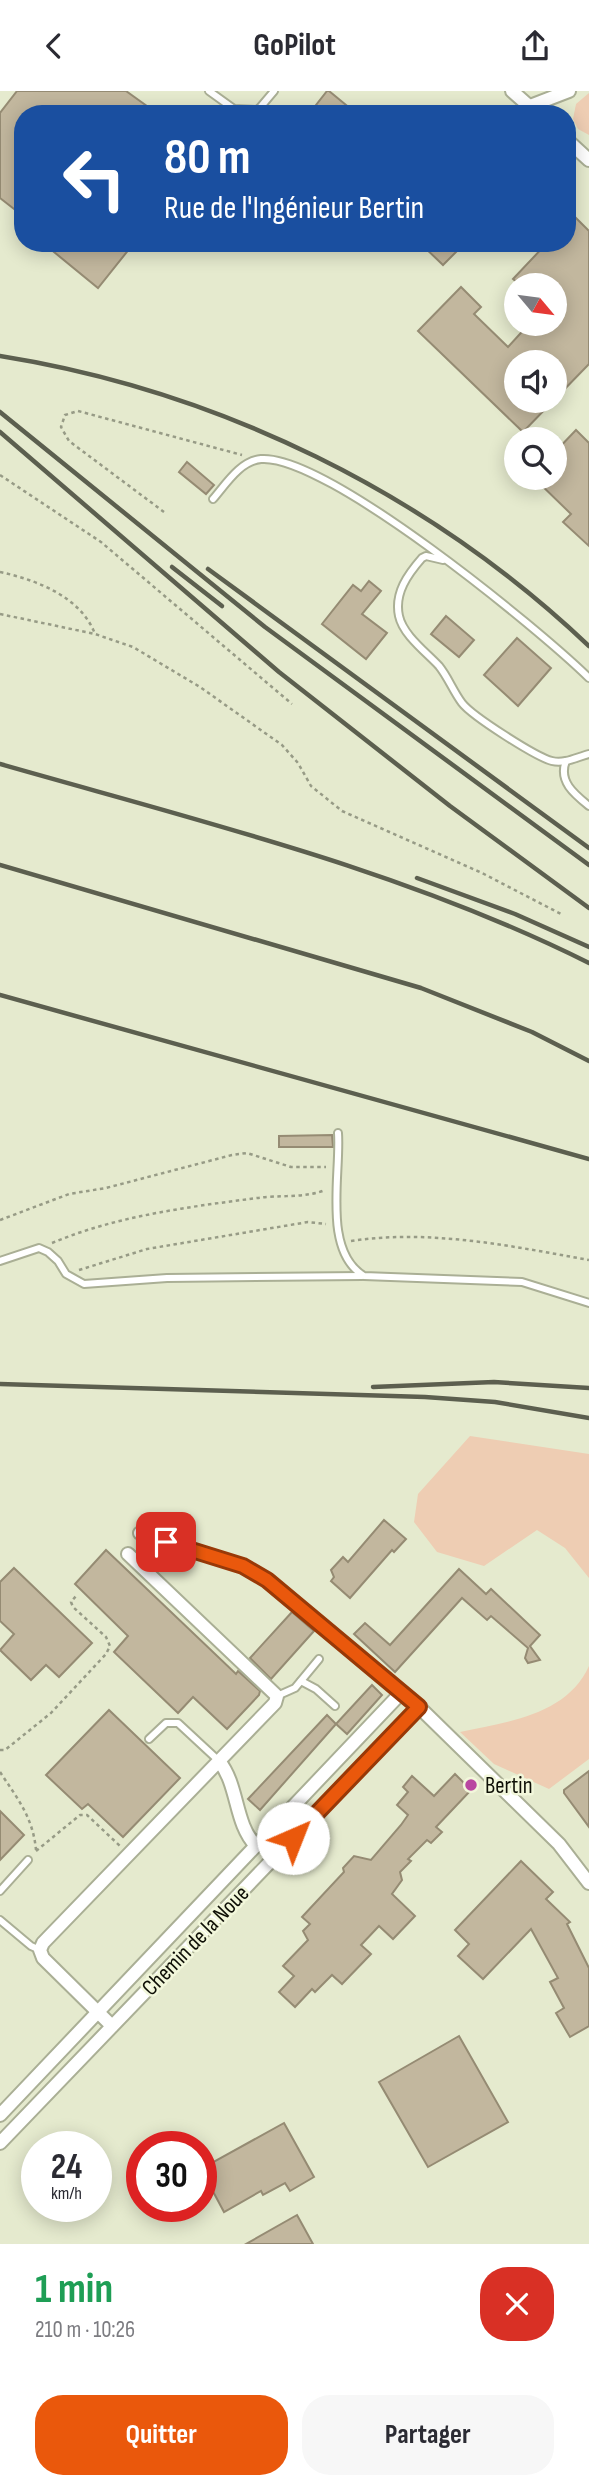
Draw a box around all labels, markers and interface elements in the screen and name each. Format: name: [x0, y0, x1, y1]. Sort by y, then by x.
text: GoPilot: [253, 26, 336, 65]
icon: back: [35, 27, 73, 65]
icon: share: [516, 27, 554, 65]
text: 80 m: [164, 129, 251, 188]
icon: left: [49, 133, 140, 224]
text: Rue de l'Ingénieur Bertin: [164, 189, 424, 228]
north arrow: [504, 273, 567, 336]
map controls: [504, 273, 567, 490]
button: sound: [504, 350, 567, 413]
button: search: [504, 427, 567, 490]
pin: [136, 1512, 196, 1572]
icon: arrive: [147, 1523, 185, 1561]
place label: Bertin: [485, 1772, 533, 1800]
marker: Bertin: [463, 1777, 479, 1793]
position arrow: [256, 1801, 330, 1875]
street label: Chemin de la Noue: [136, 1880, 255, 2002]
speed limit sign: 30: [126, 2131, 217, 2222]
text: 24: [51, 2146, 82, 2189]
text: km/h: [51, 2183, 82, 2204]
text: 1 min: [35, 2264, 113, 2315]
button: close: [480, 2267, 554, 2341]
text: 210 m · 10:26: [35, 2316, 135, 2344]
button: Quitter: [35, 2395, 288, 2475]
button: Partager: [302, 2395, 554, 2475]

